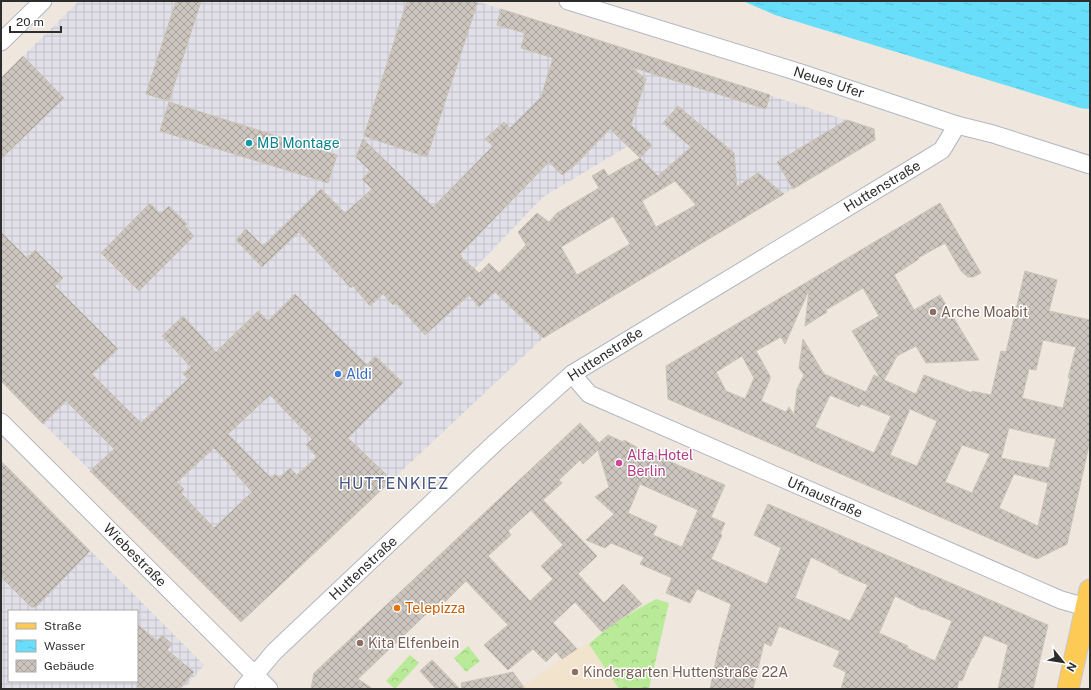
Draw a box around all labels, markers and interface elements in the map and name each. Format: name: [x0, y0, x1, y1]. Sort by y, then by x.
scale bar: [10, 8, 61, 34]
text: 20 m: [16, 15, 44, 29]
street label: Neues Ufer: [792, 63, 866, 101]
place label: MB Montage: [257, 135, 340, 151]
marker: MB Montage: [244, 138, 254, 148]
street label: Huttenstraße: [841, 157, 923, 215]
place label: Arche Moabit: [941, 304, 1028, 320]
marker: Arche Moabit: [928, 307, 938, 317]
street label: Huttenstraße: [564, 324, 646, 384]
place label: Aldi: [346, 366, 372, 382]
marker: Aldi: [333, 369, 343, 379]
place label: Alfa Hotel Berlin: [627, 447, 693, 479]
marker: Alfa Hotel Berlin: [614, 458, 624, 468]
street label: Ufnaustraße: [785, 473, 865, 521]
district label: HUTTENKIEZ: [339, 474, 449, 493]
street label: Wiebestraße: [100, 520, 170, 590]
street label: Huttenstraße: [326, 533, 400, 603]
place label: Telepizza: [405, 600, 465, 616]
marker: Telepizza: [392, 603, 402, 613]
legend: [8, 610, 138, 682]
text: Straße: [44, 619, 82, 633]
place label: Kita Elfenbein: [368, 635, 459, 651]
marker: Kita Elfenbein: [355, 638, 365, 648]
text: Wasser: [44, 639, 85, 653]
north arrow: [1043, 642, 1083, 682]
text: Gebäude: [44, 659, 94, 673]
text: N: [1064, 660, 1079, 674]
place label: Kindergarten Huttenstraße 22A: [583, 664, 788, 680]
marker: Kindergarten Huttenstraße 22A: [570, 667, 580, 677]

